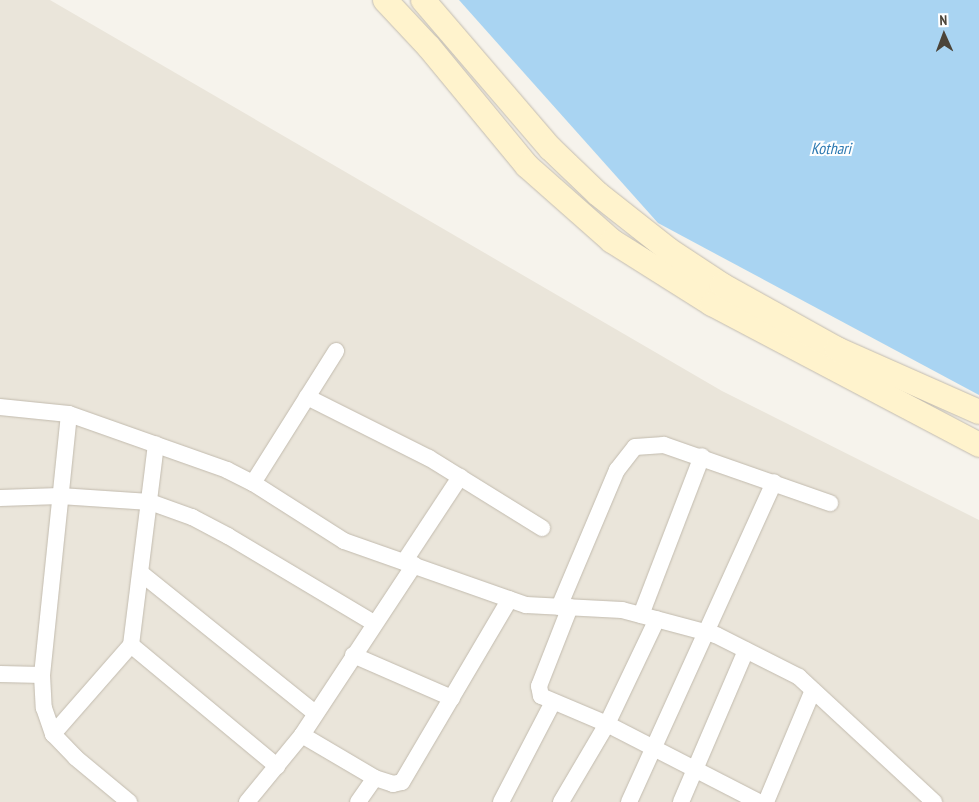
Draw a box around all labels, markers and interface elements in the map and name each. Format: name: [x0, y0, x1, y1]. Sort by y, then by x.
north arrow: [919, 10, 969, 60]
text: N: [939, 11, 948, 29]
water label: Kothari: [811, 138, 851, 158]

